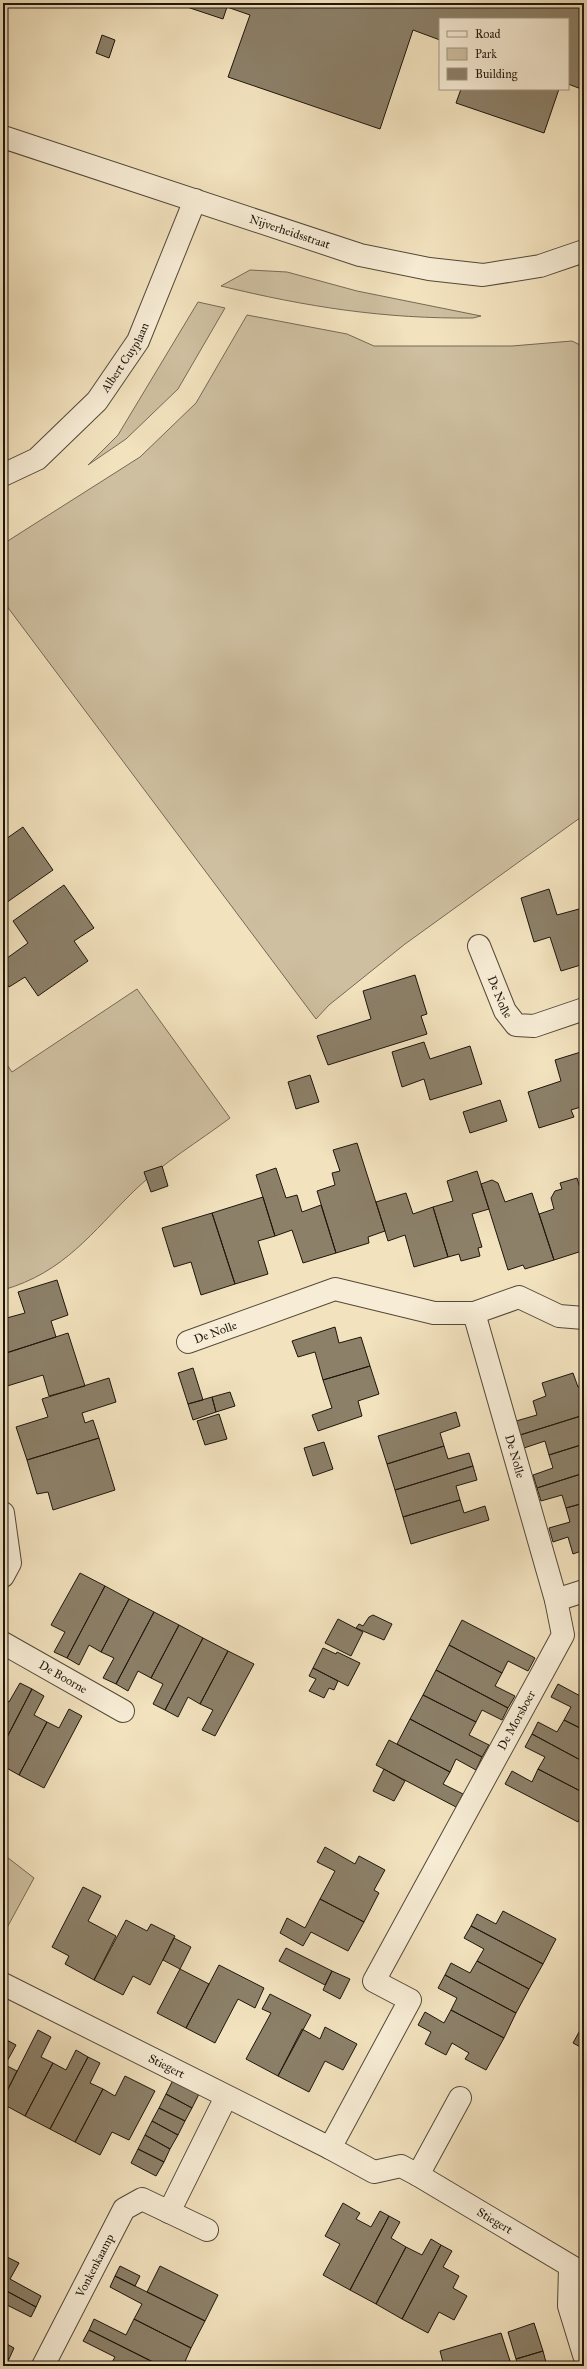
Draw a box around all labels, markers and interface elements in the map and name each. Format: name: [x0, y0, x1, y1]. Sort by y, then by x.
legend: [439, 18, 569, 90]
text: Road: [475, 27, 501, 41]
text: Park: [475, 47, 497, 61]
text: Building: [475, 67, 518, 82]
street label: Nijverheidsstraat: [248, 212, 333, 252]
street label: Albert Cuyplaan: [98, 320, 152, 396]
street label: De Nolle: [485, 974, 515, 1021]
street label: De Nolle: [192, 1318, 239, 1346]
street label: De Nolle: [502, 1433, 528, 1480]
street label: De Boorne: [36, 1658, 90, 1696]
street label: De Morsboer: [494, 1688, 539, 1753]
street label: Stiegert: [146, 2051, 188, 2081]
street label: Stiegert: [474, 2205, 516, 2237]
street label: Vonkenkaamp: [72, 2232, 117, 2300]

